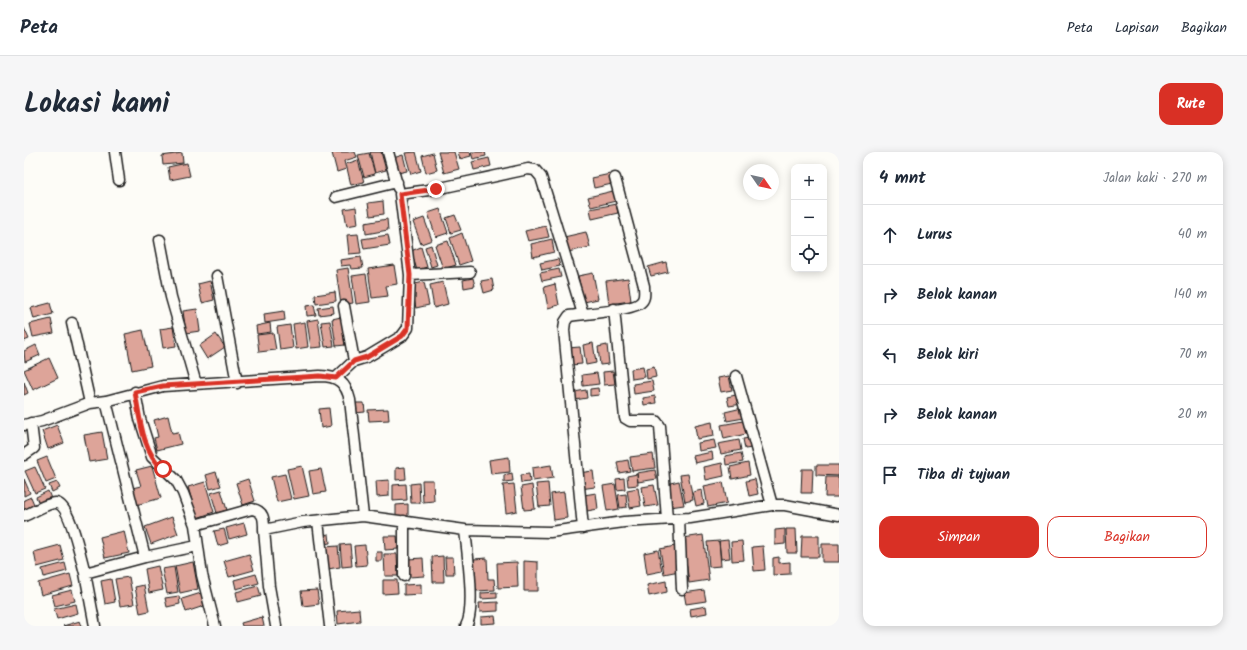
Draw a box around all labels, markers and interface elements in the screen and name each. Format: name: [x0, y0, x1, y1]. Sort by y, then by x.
text: Peta: [20, 13, 58, 43]
text: Peta: [1067, 17, 1093, 39]
text: Lapisan: [1115, 17, 1159, 39]
text: Bagikan: [1181, 17, 1227, 39]
text: Lokasi kami: [24, 82, 170, 127]
button: Rute: [1159, 83, 1223, 125]
north arrow: [743, 164, 779, 200]
map controls: [791, 164, 827, 272]
button: +: [791, 164, 827, 200]
text: 4 mnt: [879, 165, 926, 192]
text: Jalan kaki · 270 m: [1103, 168, 1207, 189]
route end: [427, 180, 445, 198]
button: −: [791, 200, 827, 236]
text: Lurus: [917, 223, 952, 247]
icon: ahead: [879, 224, 901, 246]
text: 40 m: [1178, 224, 1207, 245]
button: locate: [791, 236, 827, 272]
text: Belok kanan: [917, 283, 997, 307]
icon: right: [879, 284, 901, 306]
text: 140 m: [1174, 284, 1207, 305]
text: Belok kiri: [917, 343, 978, 367]
icon: left: [879, 344, 901, 366]
text: 70 m: [1179, 344, 1207, 365]
text: Belok kanan: [917, 403, 997, 427]
icon: right: [879, 404, 901, 426]
text: 20 m: [1177, 404, 1207, 425]
route start: [154, 460, 172, 478]
text: Tiba di tujuan: [917, 463, 1010, 487]
icon: arrive: [879, 464, 901, 486]
button: Simpan: [879, 516, 1039, 558]
button: Bagikan: [1047, 516, 1207, 558]

